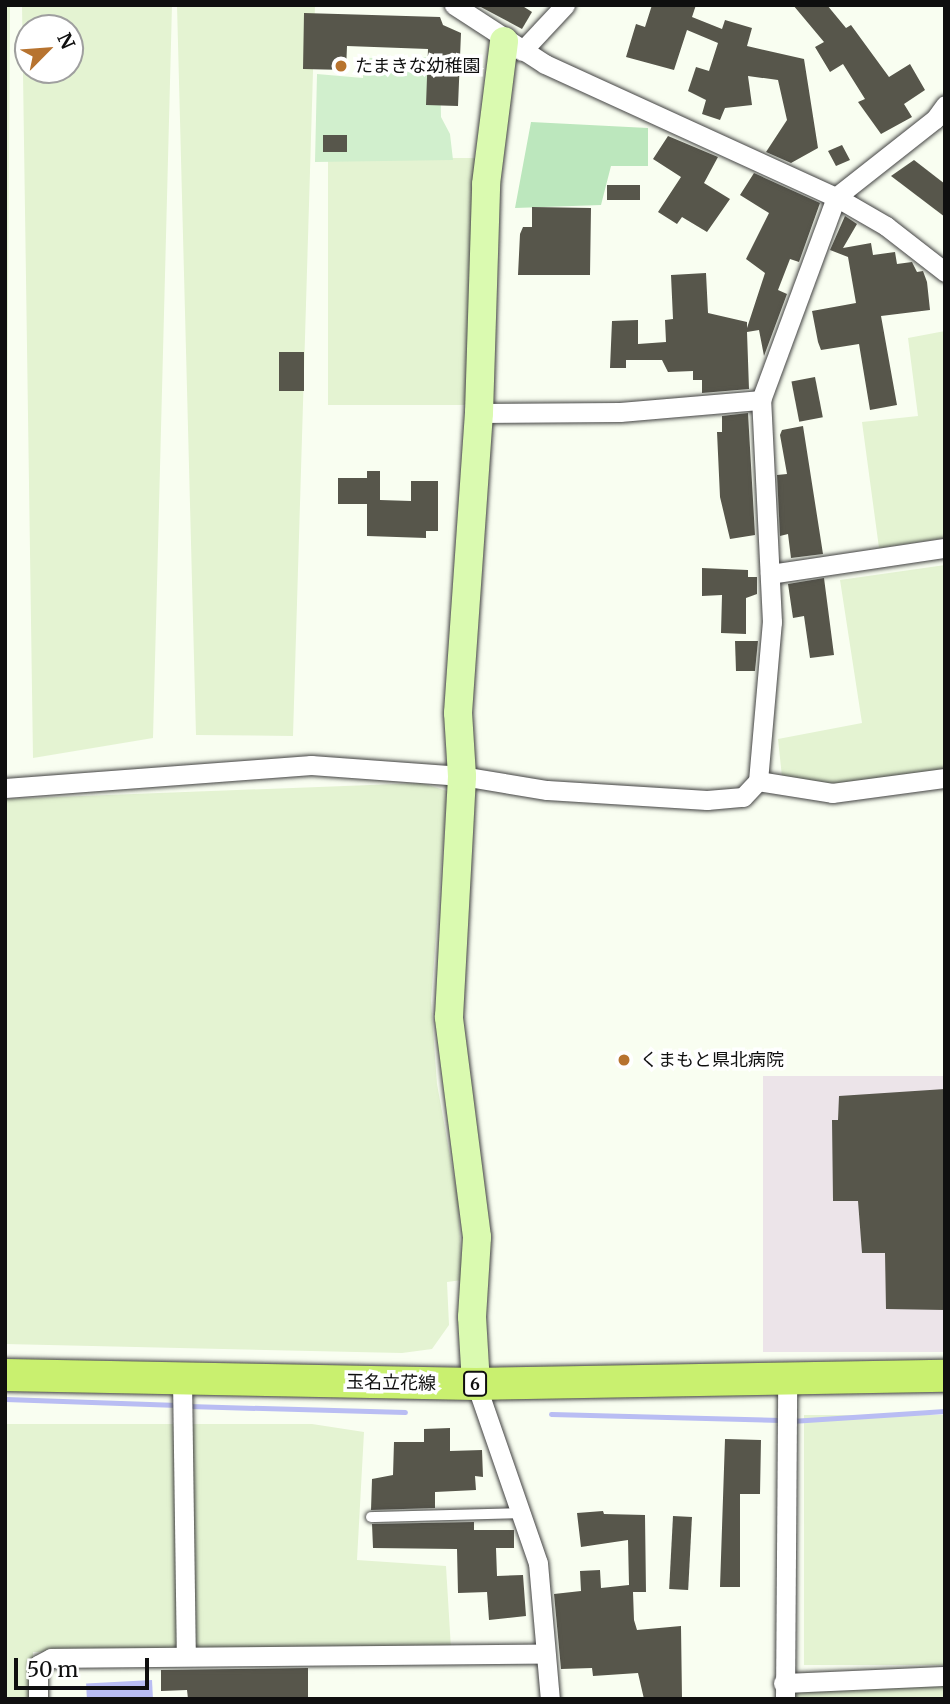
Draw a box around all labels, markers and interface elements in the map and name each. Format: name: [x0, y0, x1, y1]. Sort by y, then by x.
north arrow: [14, 14, 84, 84]
text: N: [52, 29, 80, 53]
place label: たまきな幼稚園: [355, 55, 481, 77]
marker: たまきな幼稚園: [333, 58, 349, 74]
place label: くまもと県北病院: [640, 1049, 784, 1071]
marker: くまもと県北病院: [614, 1050, 634, 1070]
street label: 玉名立花線: [346, 1371, 436, 1395]
road number: 6: [463, 1372, 487, 1396]
scale bar: [18, 1644, 152, 1688]
text: 50 m: [27, 1656, 78, 1683]

